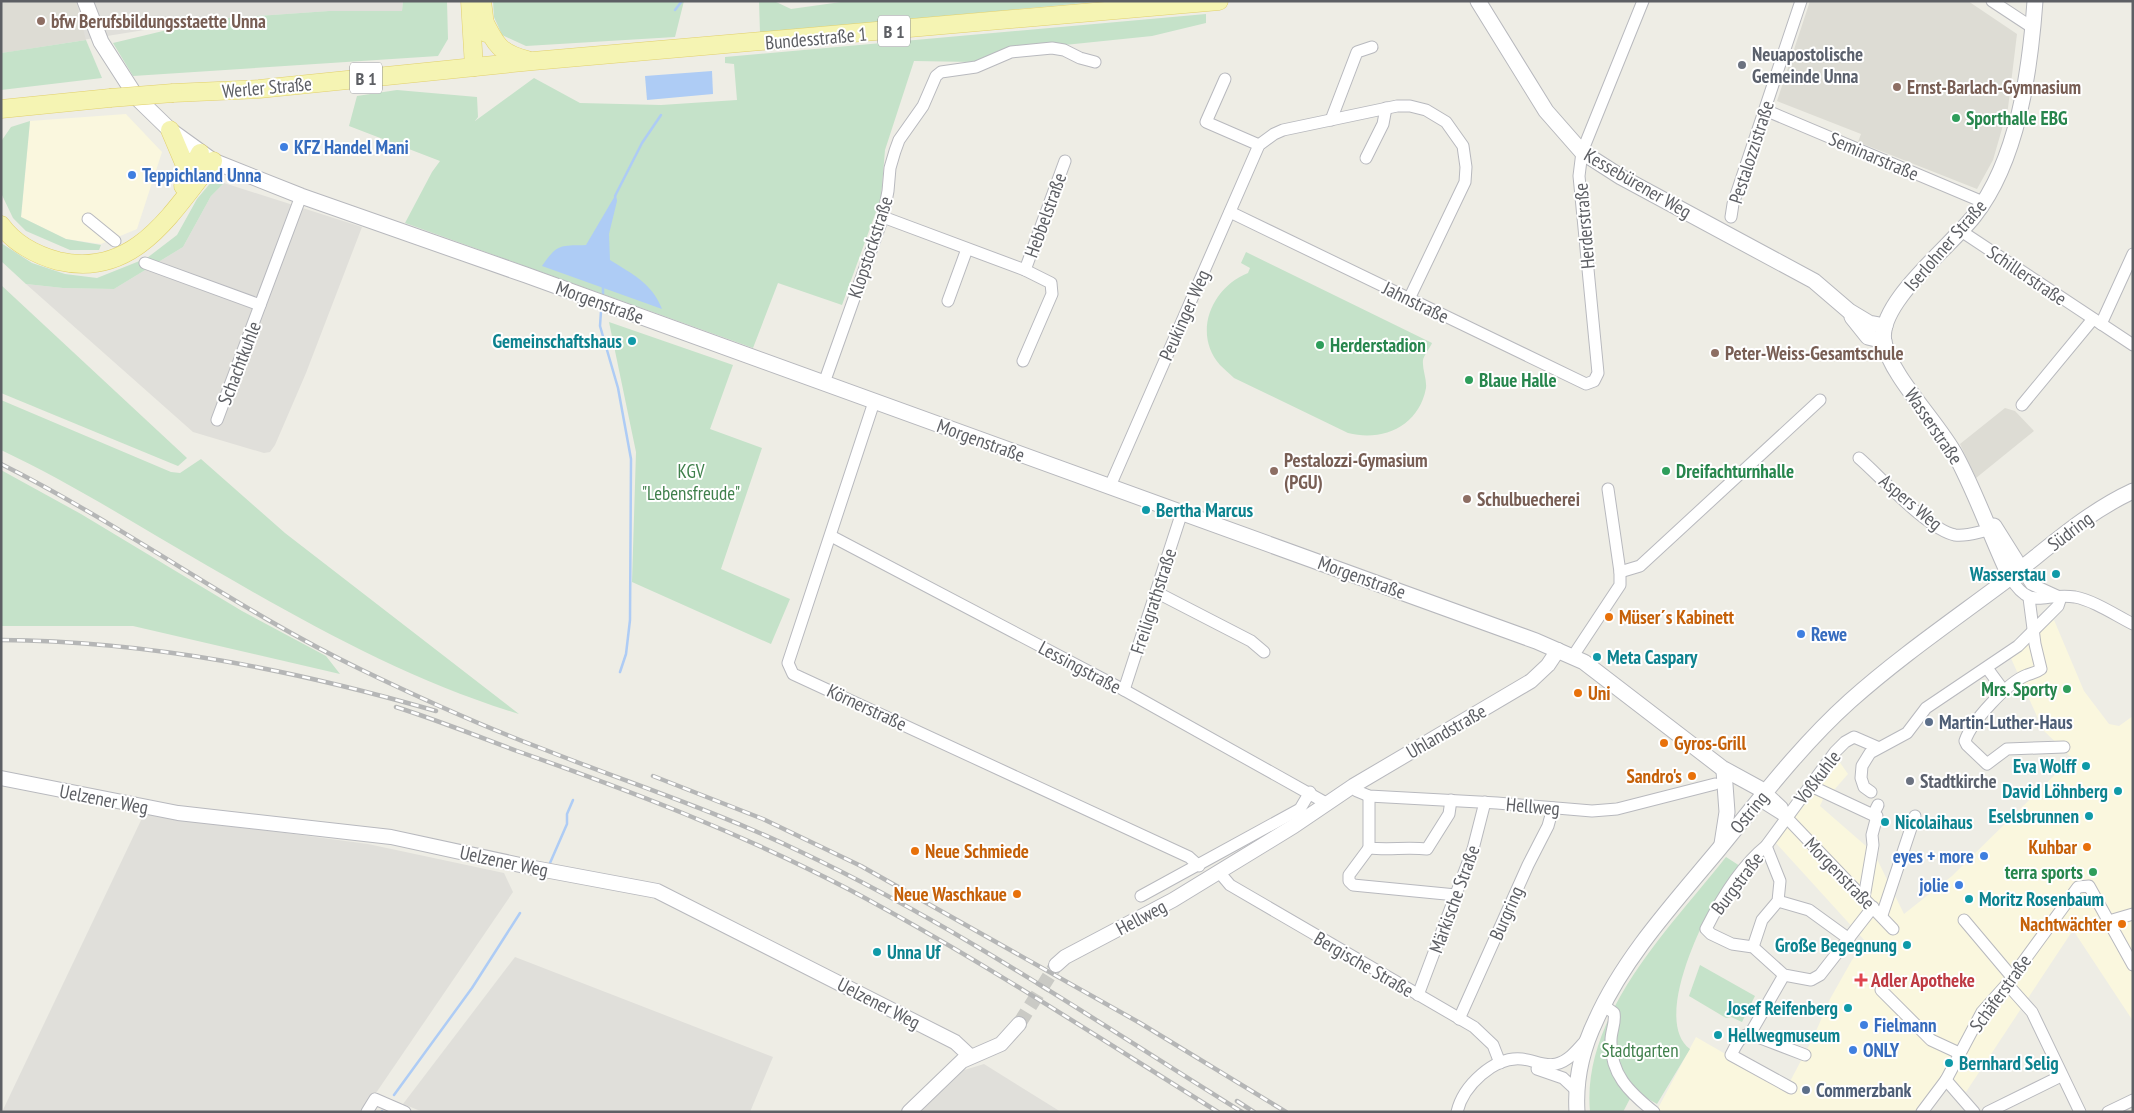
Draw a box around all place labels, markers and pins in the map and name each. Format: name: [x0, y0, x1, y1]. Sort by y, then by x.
place label: bfw Berufsbildungsstaette Unna: [51, 9, 266, 33]
marker: bfw Berufsbildungsstaette Unna: [35, 15, 47, 27]
place label: Neuapostolische Gemeinde Unna: [1752, 42, 1863, 88]
marker: Neuapostolische Gemeinde Unna: [1736, 59, 1748, 71]
place label: Ernst-Barlach-Gymnasium: [1907, 75, 2081, 99]
marker: Ernst-Barlach-Gymnasium: [1891, 81, 1903, 93]
place label: Sporthalle EBG: [1966, 106, 2068, 130]
marker: Sporthalle EBG: [1950, 112, 1962, 124]
place label: KFZ Handel Mani: [294, 135, 409, 159]
marker: KFZ Handel Mani: [278, 141, 290, 153]
place label: Teppichland Unna: [142, 163, 262, 187]
marker: Teppichland Unna: [126, 169, 138, 181]
place label: Gemeinschaftshaus: [492, 329, 622, 353]
place label: Herderstadion: [1330, 333, 1426, 357]
marker: Gemeinschaftshaus: [626, 335, 638, 347]
marker: Herderstadion: [1314, 339, 1326, 351]
place label: Peter-Weiss-Gesamtschule: [1725, 341, 1904, 365]
marker: Peter-Weiss-Gesamtschule: [1709, 347, 1721, 359]
place label: Blaue Halle: [1479, 368, 1557, 392]
marker: Blaue Halle: [1463, 374, 1475, 386]
place label: Pestalozzi-Gymasium (PGU): [1284, 448, 1428, 494]
place label: Dreifachturnhalle: [1676, 459, 1794, 483]
marker: Pestalozzi-Gymasium (PGU): [1268, 465, 1280, 477]
marker: Dreifachturnhalle: [1660, 465, 1672, 477]
place label: Schulbuecherei: [1477, 487, 1580, 511]
marker: Schulbuecherei: [1461, 493, 1473, 505]
place label: Bertha Marcus: [1156, 498, 1253, 522]
marker: Bertha Marcus: [1140, 504, 1152, 516]
place label: Wasserstau: [1969, 562, 2046, 586]
marker: Wasserstau: [2050, 568, 2062, 580]
place label: Müser´s Kabinett: [1619, 605, 1735, 629]
marker: Müser´s Kabinett: [1603, 611, 1615, 623]
place label: Rewe: [1811, 622, 1847, 646]
marker: Rewe: [1795, 628, 1807, 640]
place label: Meta Caspary: [1607, 645, 1698, 669]
marker: Meta Caspary: [1591, 651, 1603, 663]
place label: Mrs. Sporty: [1981, 677, 2057, 701]
place label: Uni: [1588, 681, 1611, 705]
marker: Mrs. Sporty: [2061, 683, 2073, 695]
marker: Uni: [1572, 687, 1584, 699]
place label: Martin-Luther-Haus: [1939, 710, 2073, 734]
marker: Martin-Luther-Haus: [1923, 716, 1935, 728]
place label: Gyros-Grill: [1674, 731, 1746, 755]
marker: Gyros-Grill: [1658, 737, 1670, 749]
place label: Eva Wolff: [2013, 754, 2077, 778]
marker: Eva Wolff: [2080, 760, 2092, 772]
place label: Sandro's: [1626, 764, 1682, 788]
place label: Stadtkirche: [1920, 769, 1997, 793]
marker: Sandro's: [1686, 770, 1698, 782]
marker: Stadtkirche: [1904, 775, 1916, 787]
place label: David Löhnberg: [2002, 779, 2108, 803]
marker: David Löhnberg: [2112, 785, 2124, 797]
place label: Eselsbrunnen: [1989, 804, 2079, 828]
place label: Nicolaihaus: [1895, 810, 1973, 834]
marker: Eselsbrunnen: [2083, 810, 2095, 822]
marker: Nicolaihaus: [1879, 816, 1891, 828]
place label: Kuhbar: [2029, 835, 2077, 859]
place label: Neue Schmiede: [925, 839, 1029, 863]
marker: Kuhbar: [2081, 841, 2093, 853]
place label: eyes + more: [1893, 844, 1974, 868]
marker: Neue Schmiede: [909, 845, 921, 857]
marker: eyes + more: [1978, 850, 1990, 862]
place label: terra sports: [2005, 860, 2083, 884]
marker: terra sports: [2087, 866, 2099, 878]
place label: jolie: [1918, 873, 1949, 897]
marker: jolie: [1953, 879, 1965, 891]
place label: Neue Waschkaue: [894, 882, 1007, 906]
place label: Moritz Rosenbaum: [1979, 887, 2104, 911]
marker: Neue Waschkaue: [1011, 888, 1023, 900]
marker: Moritz Rosenbaum: [1963, 893, 1975, 905]
place label: Nachtwächter: [2020, 912, 2112, 936]
marker: Nachtwächter: [2116, 918, 2128, 930]
place label: Große Begegnung: [1775, 933, 1897, 957]
marker: Große Begegnung: [1901, 939, 1913, 951]
place label: Unna Uf: [887, 940, 941, 964]
marker: Unna Uf: [871, 946, 883, 958]
place label: Adler Apotheke: [1870, 968, 1975, 992]
marker: Adler Apotheke: [1855, 974, 1867, 986]
place label: Josef Reifenberg: [1726, 996, 1838, 1020]
marker: Josef Reifenberg: [1842, 1002, 1854, 1014]
place label: Fielmann: [1874, 1013, 1937, 1037]
marker: Fielmann: [1858, 1019, 1870, 1031]
place label: Hellwegmuseum: [1728, 1023, 1840, 1047]
marker: Hellwegmuseum: [1712, 1029, 1724, 1041]
place label: ONLY: [1863, 1038, 1900, 1062]
marker: ONLY: [1847, 1044, 1859, 1056]
place label: Bernhard Selig: [1959, 1051, 2059, 1075]
marker: Bernhard Selig: [1943, 1057, 1955, 1069]
place label: Commerzbank: [1816, 1078, 1912, 1102]
marker: Commerzbank: [1800, 1084, 1812, 1096]

